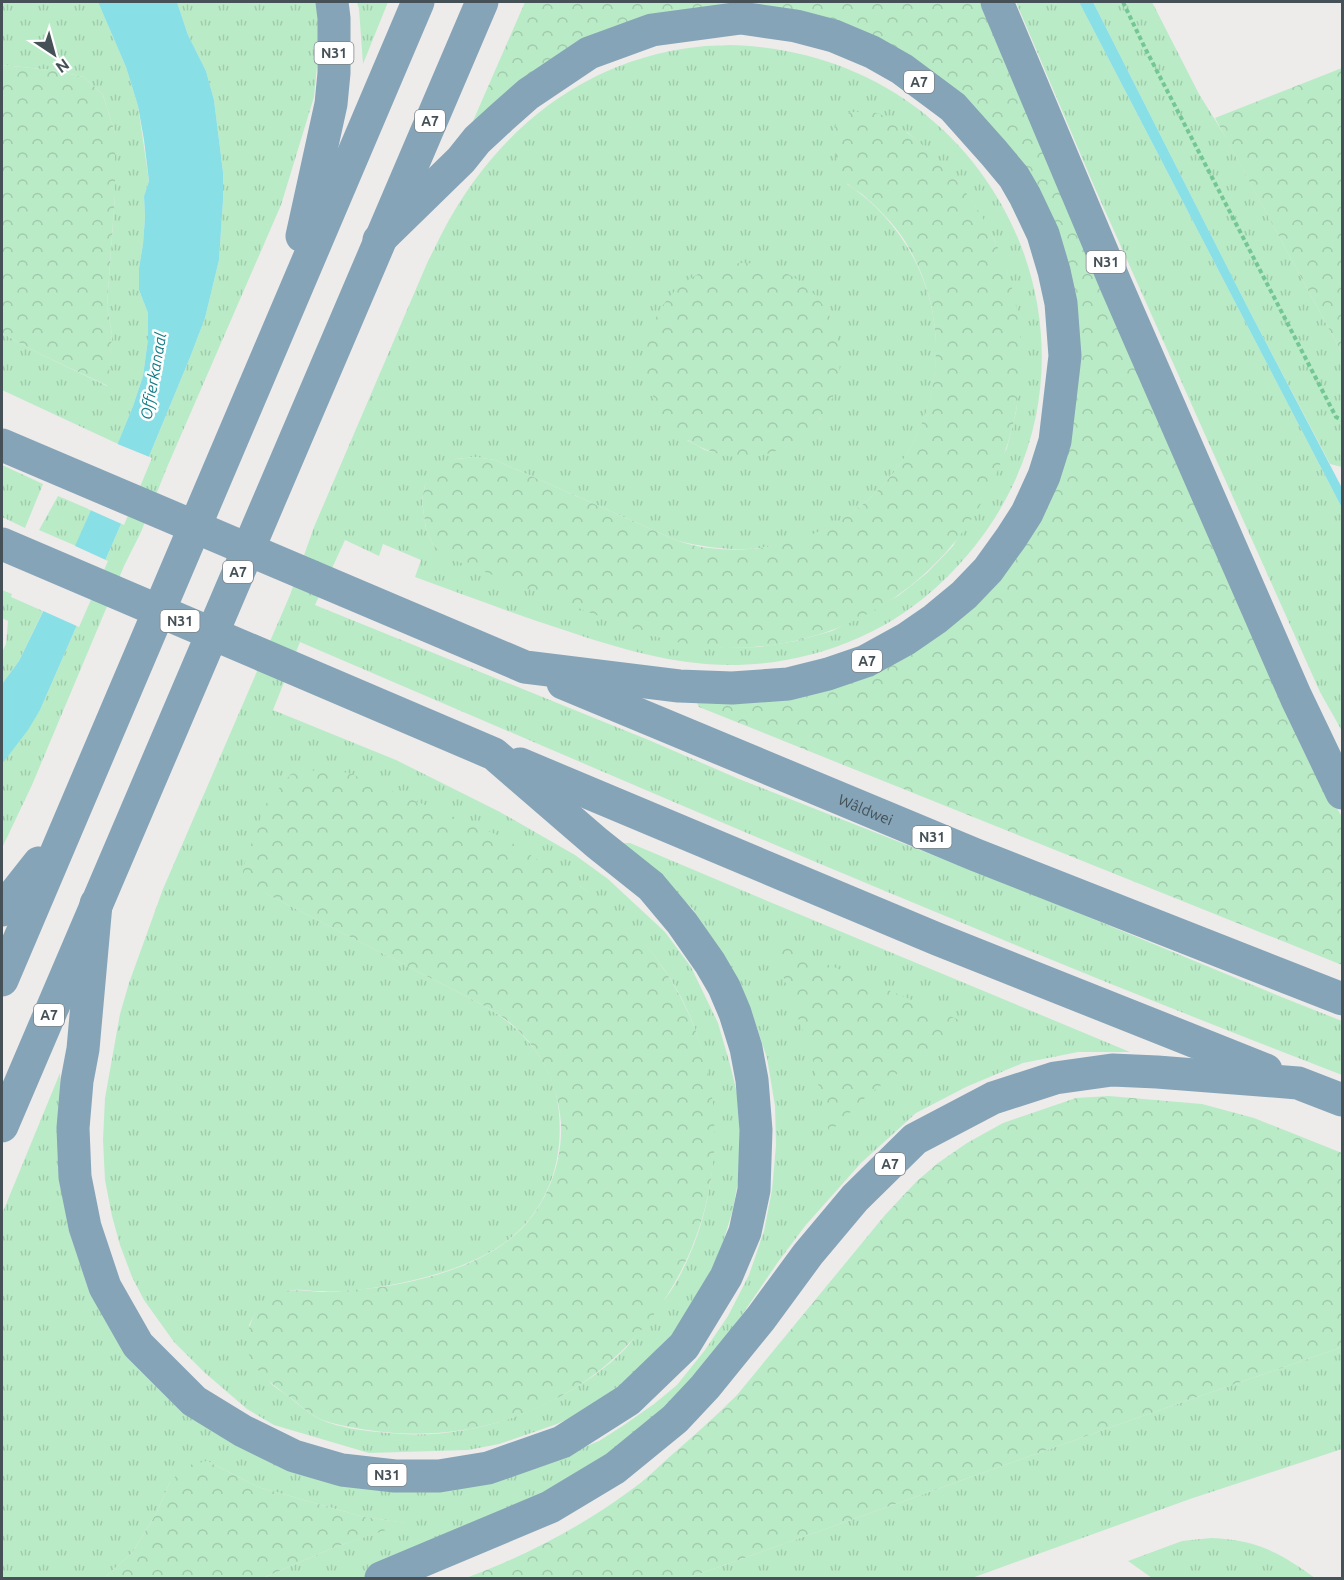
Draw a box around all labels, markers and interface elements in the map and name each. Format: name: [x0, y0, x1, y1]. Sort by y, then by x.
north arrow: [24, 24, 84, 84]
road number: N31: [314, 42, 354, 64]
text: N: [53, 55, 73, 77]
road number: A7: [904, 71, 934, 93]
road number: A7: [415, 110, 445, 132]
road number: N31: [1086, 251, 1126, 273]
water label: Offierkanaal: [136, 330, 171, 421]
road number: A7: [223, 561, 253, 583]
road number: N31: [160, 610, 200, 632]
road number: A7: [852, 650, 882, 672]
street label: Wâldwei: [836, 790, 896, 828]
road number: N31: [912, 826, 952, 848]
road number: A7: [34, 1004, 64, 1026]
road number: A7: [875, 1153, 905, 1175]
road number: N31: [368, 1464, 406, 1486]

